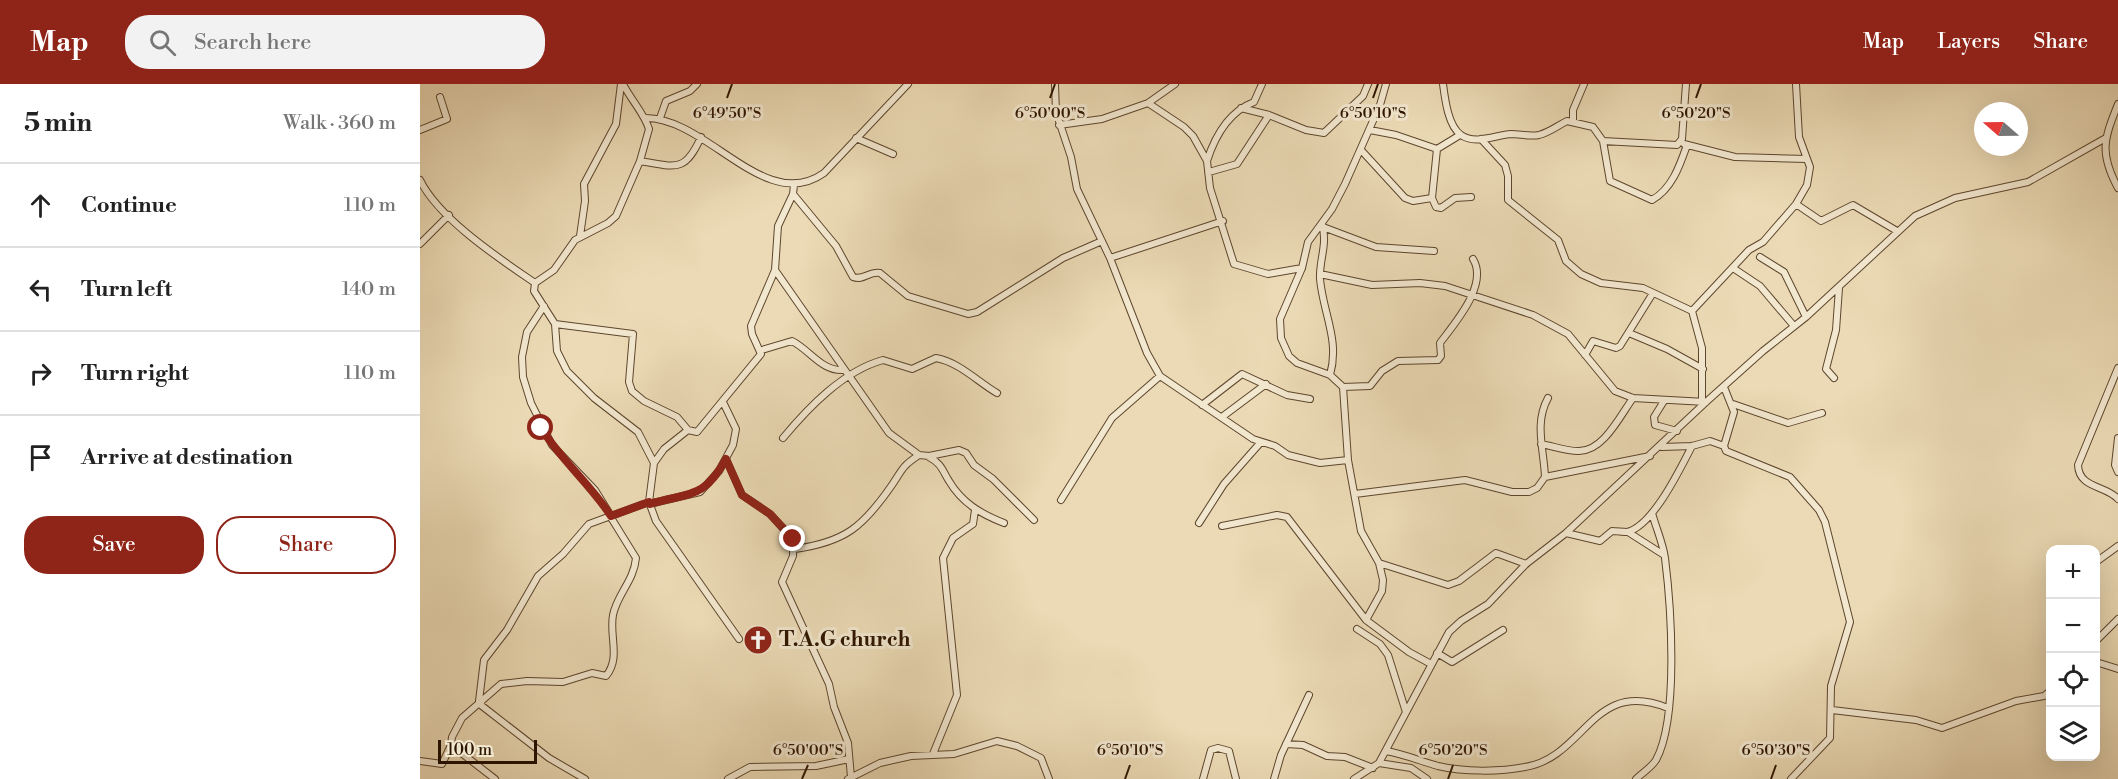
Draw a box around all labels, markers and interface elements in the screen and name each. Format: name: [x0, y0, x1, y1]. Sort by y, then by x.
search box: [125, 15, 545, 69]
text: Map: [30, 25, 89, 60]
icon: search: [146, 26, 179, 59]
text: Search here: [194, 29, 311, 56]
text: Map: [1863, 29, 1904, 55]
text: Layers: [1937, 29, 2000, 55]
text: Share: [2033, 29, 2088, 55]
north arrow: [1974, 102, 2028, 156]
text: 6°49'50"S: [693, 104, 761, 123]
text: 6°50'00"S: [1015, 104, 1085, 123]
text: 6°50'10"S: [1340, 104, 1406, 123]
text: 6°50'20"S: [1661, 104, 1731, 123]
text: 5 min: [24, 107, 92, 139]
text: Walk · 360 m: [283, 111, 396, 136]
icon: ahead: [24, 189, 57, 222]
text: Continue: [81, 192, 177, 219]
text: 110 m: [344, 193, 396, 218]
icon: left: [24, 273, 57, 306]
text: Turn left: [81, 276, 172, 303]
text: 140 m: [341, 277, 396, 302]
icon: right: [24, 357, 57, 390]
text: Turn right: [81, 360, 189, 387]
text: 110 m: [344, 361, 396, 386]
route start: [527, 414, 553, 440]
icon: arrive: [24, 441, 57, 474]
text: Arrive at destination: [81, 444, 293, 471]
button: Save: [24, 516, 204, 574]
button: Share: [216, 516, 396, 574]
route end: [779, 525, 805, 551]
map controls: [2046, 545, 2100, 761]
button: +: [2046, 545, 2100, 599]
button: −: [2046, 599, 2100, 653]
church icon: T.A.G church: [742, 624, 774, 656]
place label: T.A.G church: [779, 627, 911, 653]
button: locate: [2046, 653, 2100, 707]
button: layers: [2046, 707, 2100, 761]
scale bar: [438, 737, 537, 764]
text: 100 m: [447, 740, 492, 760]
text: 6°50'00"S: [773, 741, 843, 760]
text: 6°50'10"S: [1097, 741, 1163, 760]
text: 6°50'20"S: [1418, 741, 1488, 760]
text: 6°50'30"S: [1742, 741, 1810, 760]

